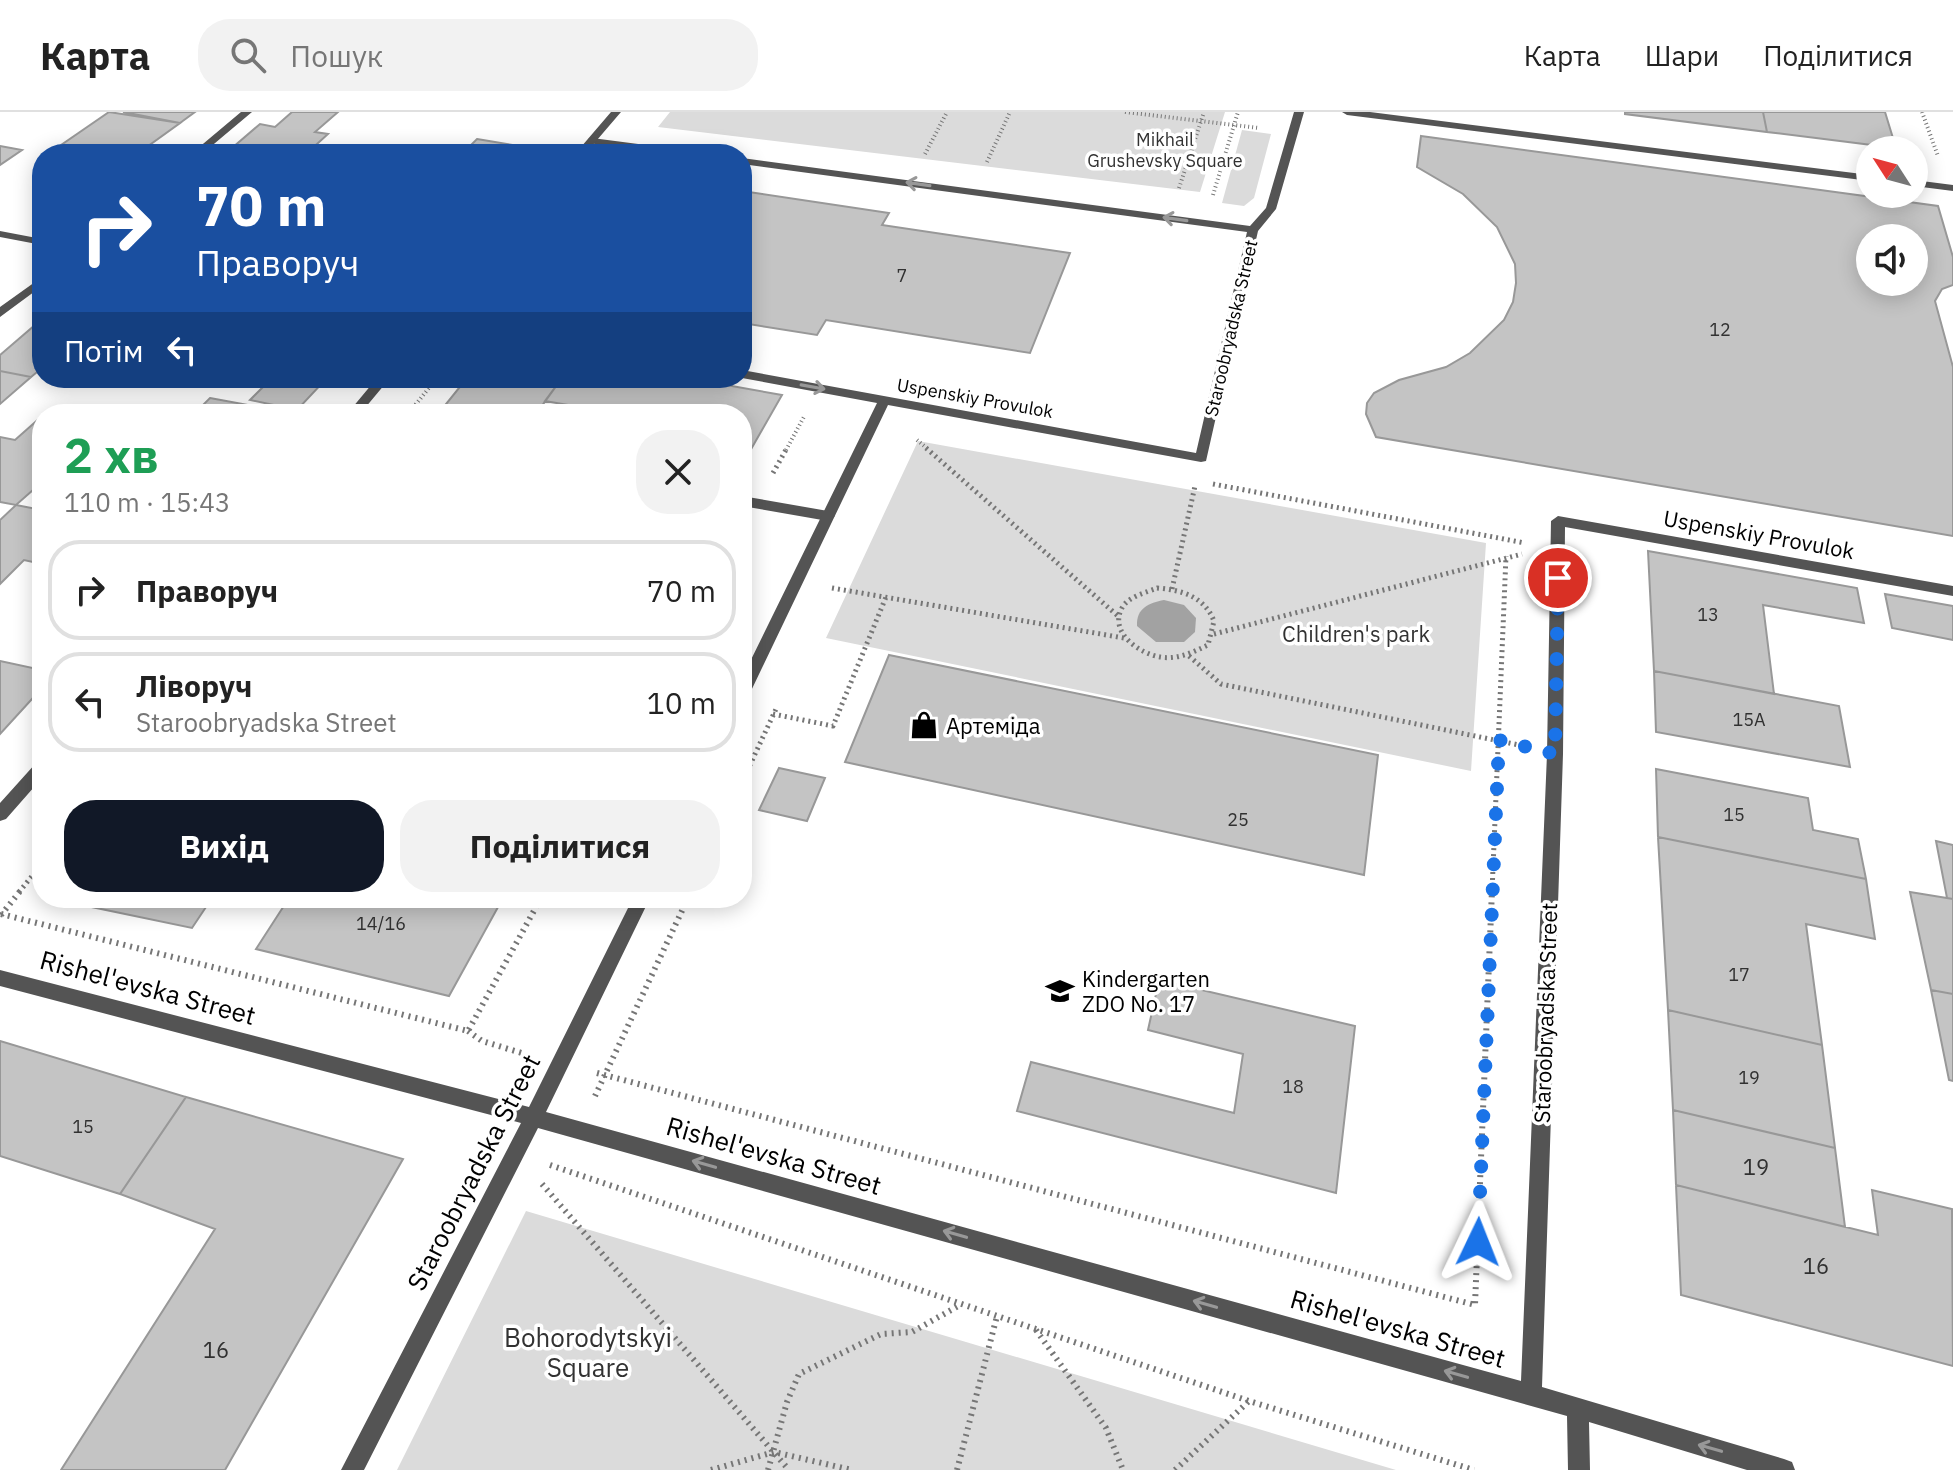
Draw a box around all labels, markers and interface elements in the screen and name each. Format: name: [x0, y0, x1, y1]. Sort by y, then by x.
search box: [198, 19, 758, 91]
text: Карта: [40, 31, 150, 80]
icon: search: [226, 33, 270, 77]
text: Пошук: [290, 36, 383, 75]
text: Карта: [1524, 37, 1601, 74]
text: Шари: [1645, 37, 1719, 74]
text: Поділитися: [1763, 37, 1913, 74]
park label: Mikhail Grushevsky Square: [1087, 128, 1243, 172]
north arrow: [1856, 136, 1928, 208]
map controls: [1856, 136, 1928, 296]
text: 70 m: [196, 169, 326, 241]
icon: right: [64, 176, 168, 280]
one-way arrow: [905, 177, 932, 192]
one-way arrow: [1163, 211, 1189, 226]
button: sound: [1856, 224, 1928, 296]
street label: Staroobryadska Street: [1199, 237, 1263, 419]
text: Праворуч: [196, 239, 359, 286]
house number: 7: [897, 264, 907, 287]
house number: 12: [1709, 318, 1731, 341]
icon: left: [160, 328, 204, 372]
text: Потім: [64, 331, 144, 370]
street label: Uspenskiy Provulok: [895, 373, 1055, 423]
one-way arrow: [800, 380, 826, 395]
text: 2 хв: [64, 424, 159, 486]
button: close: [636, 430, 720, 514]
text: 110 m · 15:43: [64, 485, 230, 519]
street label: Uspenskiy Provulok: [1661, 503, 1857, 565]
pin: [1524, 544, 1592, 612]
icon: arrive: [1536, 556, 1580, 600]
icon: right: [68, 568, 112, 612]
text: Праворуч: [136, 571, 278, 610]
text: 70 m: [647, 571, 716, 610]
house number: 13: [1697, 603, 1719, 626]
park label: Children's park: [1282, 619, 1430, 648]
text: Ліворуч: [136, 666, 252, 705]
icon: left: [68, 680, 112, 724]
text: 10 m: [647, 683, 716, 722]
text: Staroobryadska Street: [136, 705, 397, 739]
house number: 15А: [1732, 708, 1766, 731]
shop icon: Артеміда: [909, 710, 939, 740]
place label: Артеміда: [946, 711, 1041, 740]
button: Вихід: [64, 800, 384, 892]
button: Поділитися: [400, 800, 720, 892]
house number: 15: [1723, 803, 1745, 826]
house number: 25: [1227, 808, 1249, 831]
street label: Staroobryadska Street: [1527, 902, 1563, 1124]
house number: 14/16: [356, 912, 406, 935]
street label: Rishel'evska Street: [36, 942, 260, 1032]
house number: 17: [1728, 963, 1750, 986]
place label: Kindergarten ZDO No. 17: [1082, 964, 1210, 1018]
school or university icon: Kindergarten ZDO No. 17: [1045, 976, 1075, 1006]
street label: Staroobryadska Street: [399, 1048, 547, 1296]
house number: 19: [1738, 1066, 1760, 1089]
house number: 18: [1282, 1075, 1304, 1098]
street label: Rishel'evska Street: [663, 1108, 885, 1202]
house number: 15: [72, 1115, 94, 1138]
house number: 19: [1743, 1152, 1769, 1181]
one-way arrow: [692, 1156, 718, 1171]
position arrow: [1436, 1200, 1520, 1284]
one-way arrow: [942, 1226, 968, 1241]
house number: 16: [1803, 1251, 1829, 1280]
street label: Rishel'evska Street: [1287, 1281, 1509, 1375]
one-way arrow: [1193, 1295, 1219, 1310]
park label: Bohorodytskyi Square: [504, 1320, 672, 1384]
house number: 16: [203, 1335, 229, 1364]
one-way arrow: [1443, 1365, 1469, 1380]
one-way arrow: [1697, 1440, 1723, 1455]

